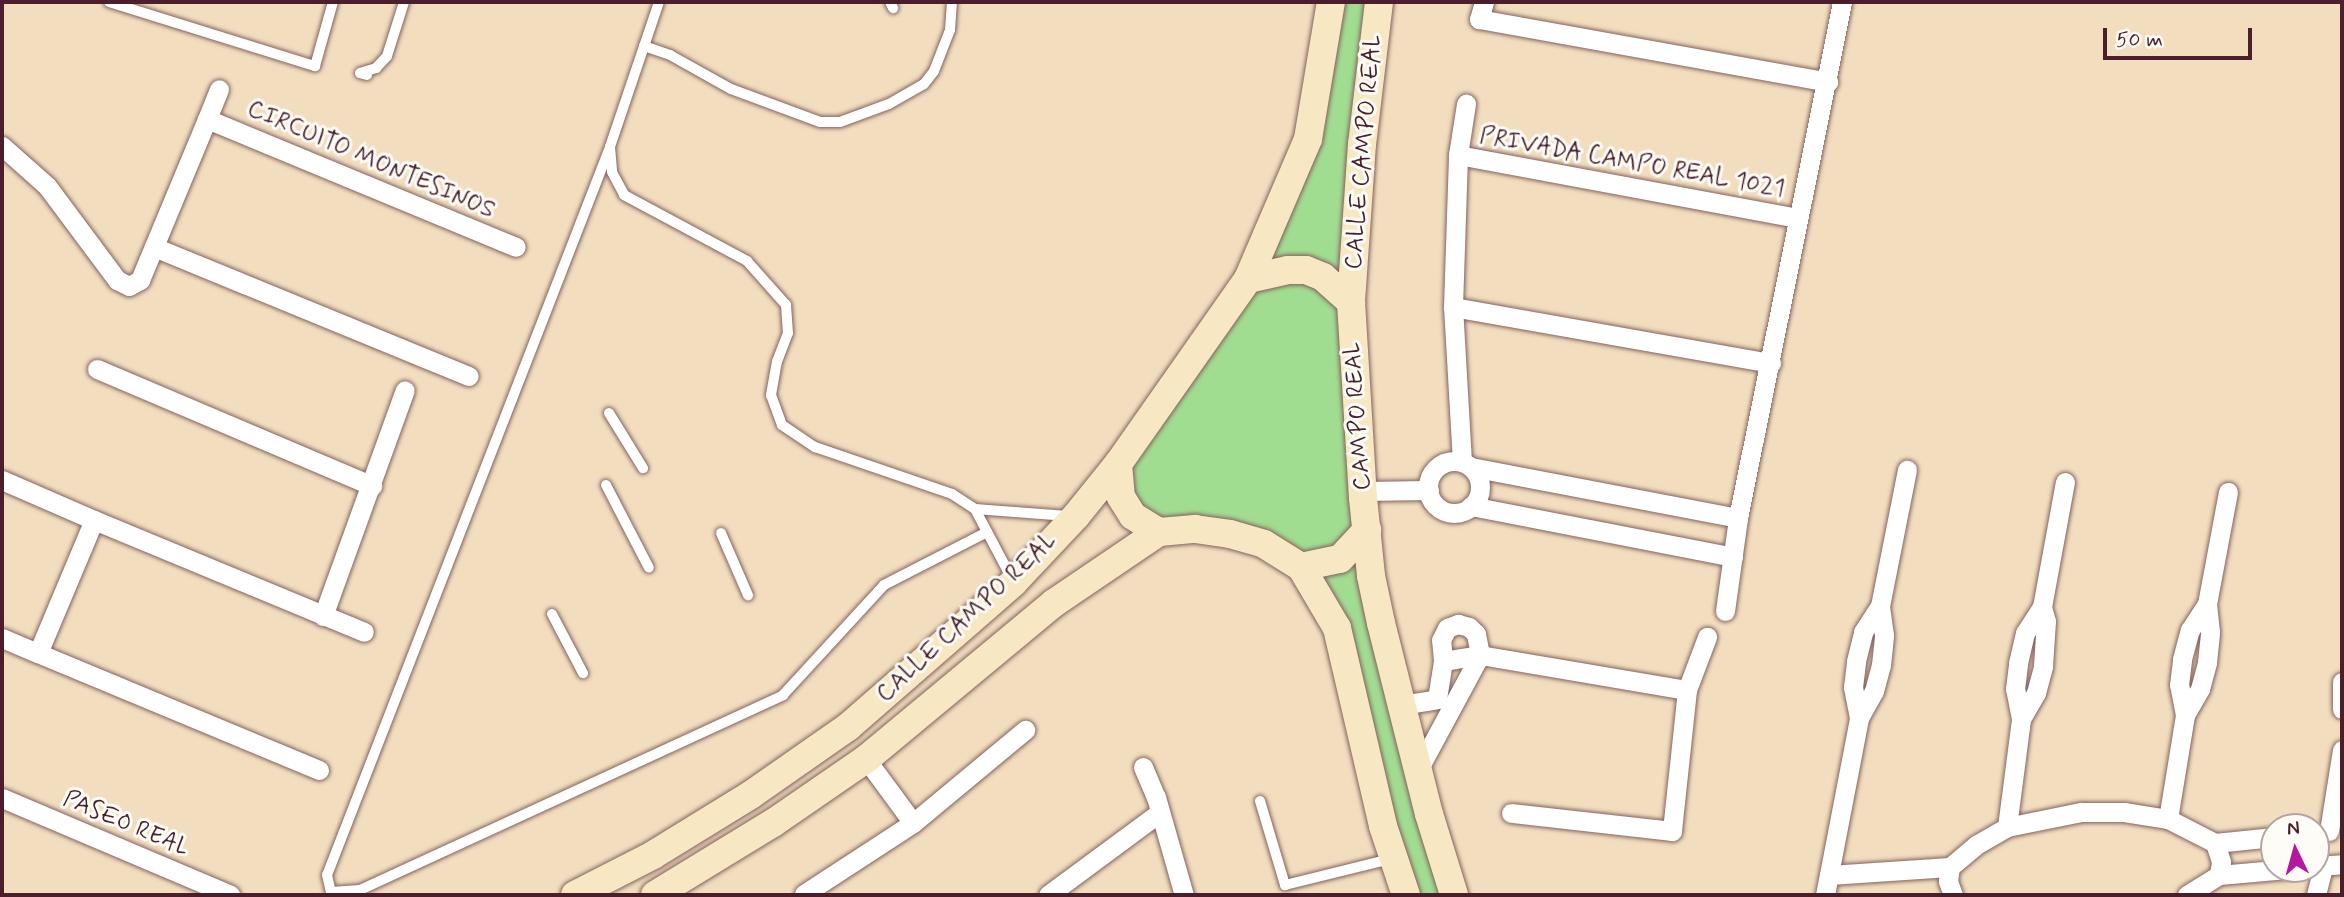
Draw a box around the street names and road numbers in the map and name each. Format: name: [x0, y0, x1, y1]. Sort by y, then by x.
street label: CALLE CAMPO REAL: [1340, 35, 1388, 269]
street label: CIRCUITO MONTESINOS: [242, 94, 500, 226]
street label: PRIVADA CAMPO REAL 1021: [1475, 121, 1789, 205]
street label: CAMPO REAL: [1338, 341, 1378, 491]
street label: CALLE CAMPO REAL: [872, 528, 1062, 708]
street label: PASEO REAL: [59, 785, 193, 863]

